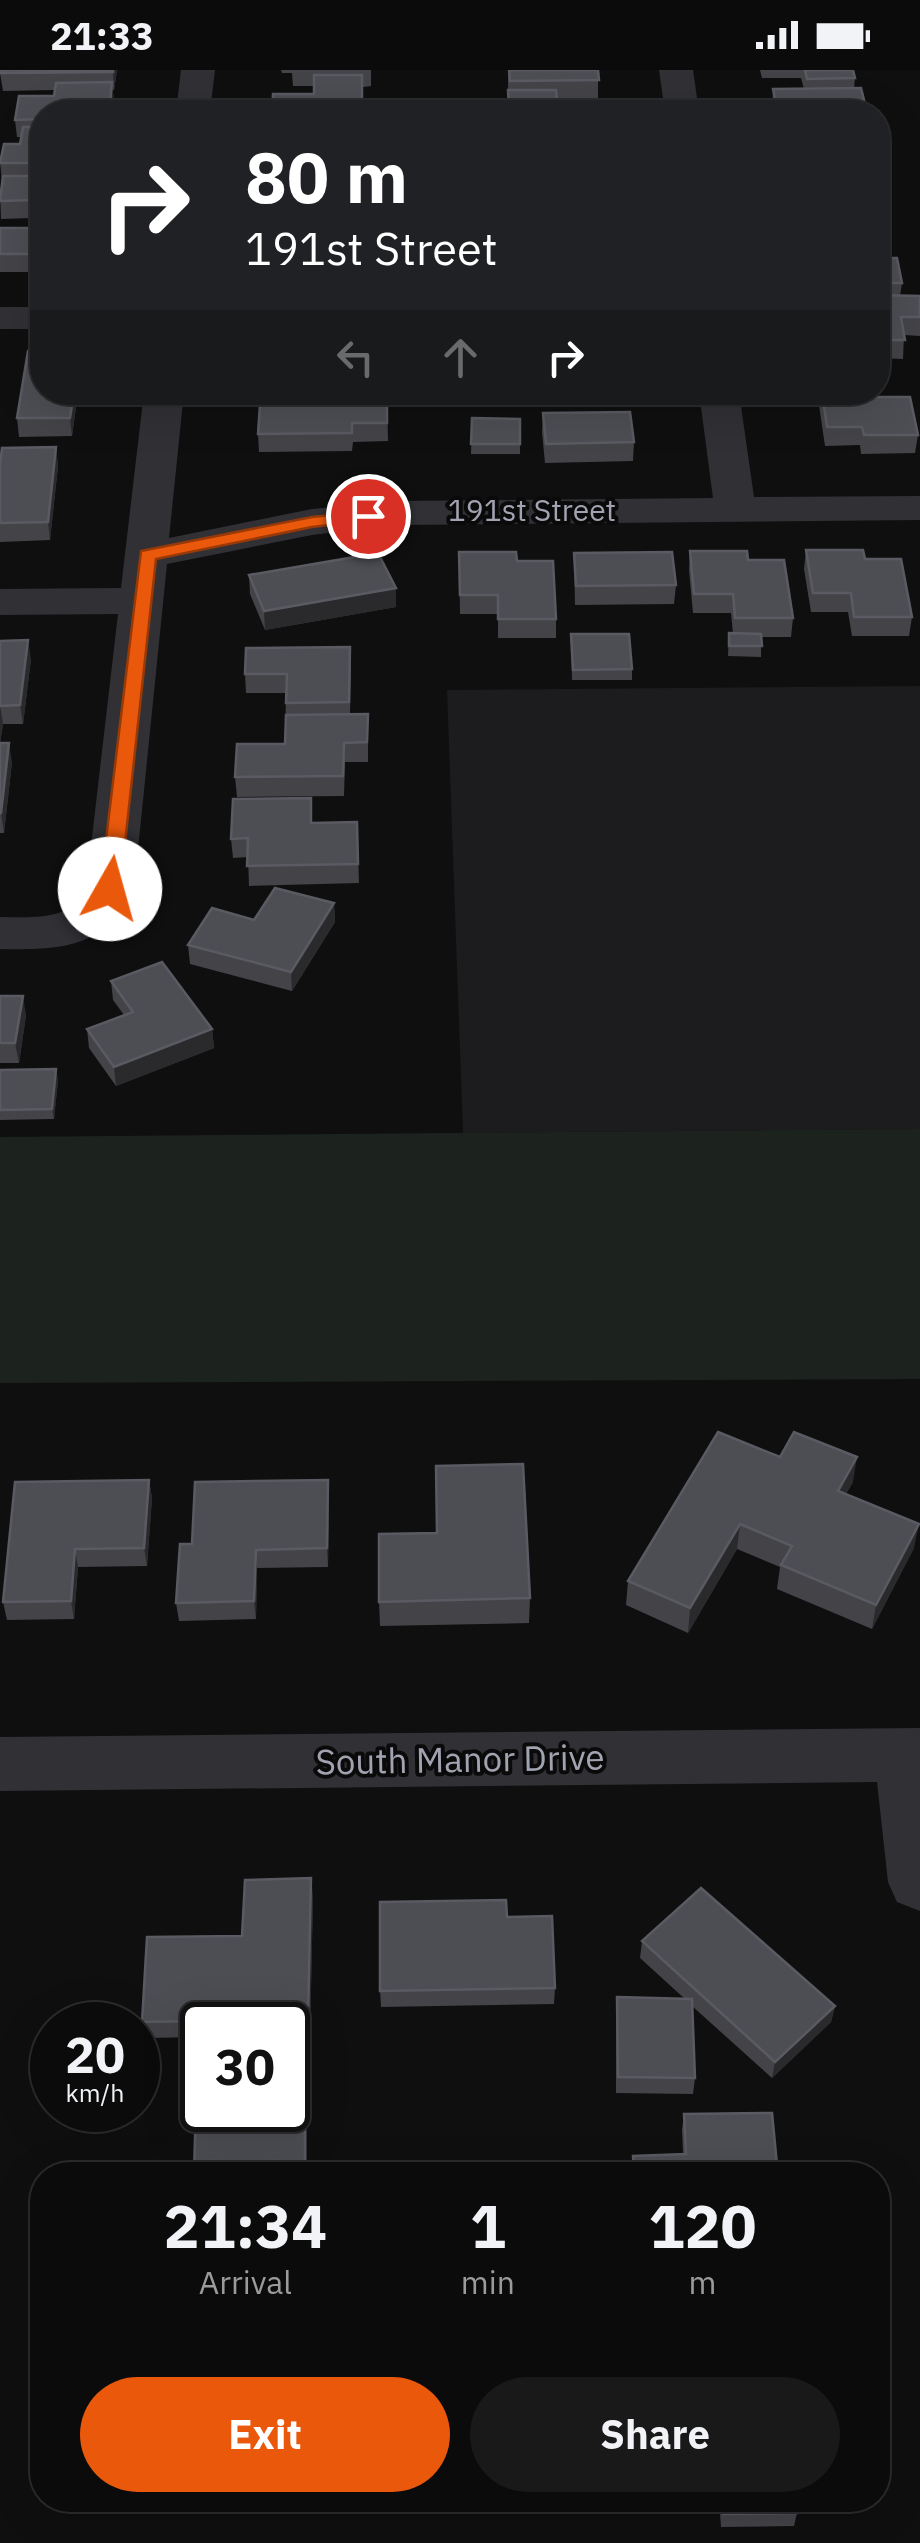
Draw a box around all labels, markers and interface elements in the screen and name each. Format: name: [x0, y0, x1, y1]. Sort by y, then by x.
text: 21:33: [50, 11, 154, 60]
text: 80 m: [245, 131, 408, 222]
icon: right: [80, 140, 210, 270]
text: 191st Street: [245, 219, 497, 277]
icon: left: [328, 330, 383, 385]
icon: ahead: [433, 330, 488, 385]
icon: right: [538, 330, 593, 385]
pin: [326, 474, 411, 559]
icon: arrive: [341, 489, 396, 544]
street label: 191st Street: [448, 490, 616, 529]
position arrow: [58, 837, 162, 941]
street label: South Manor Drive: [315, 1733, 605, 1785]
speed limit sign: 30: [180, 2002, 310, 2132]
text: 20: [65, 2022, 125, 2087]
text: km/h: [66, 2076, 124, 2109]
text: 21:34: [164, 2186, 327, 2265]
text: 1: [470, 2186, 506, 2265]
text: 120: [648, 2186, 756, 2265]
text: Arrival: [199, 2261, 292, 2303]
text: min: [461, 2261, 515, 2303]
text: m: [689, 2261, 716, 2303]
button: Exit: [80, 2377, 450, 2492]
button: Share: [470, 2377, 840, 2492]

